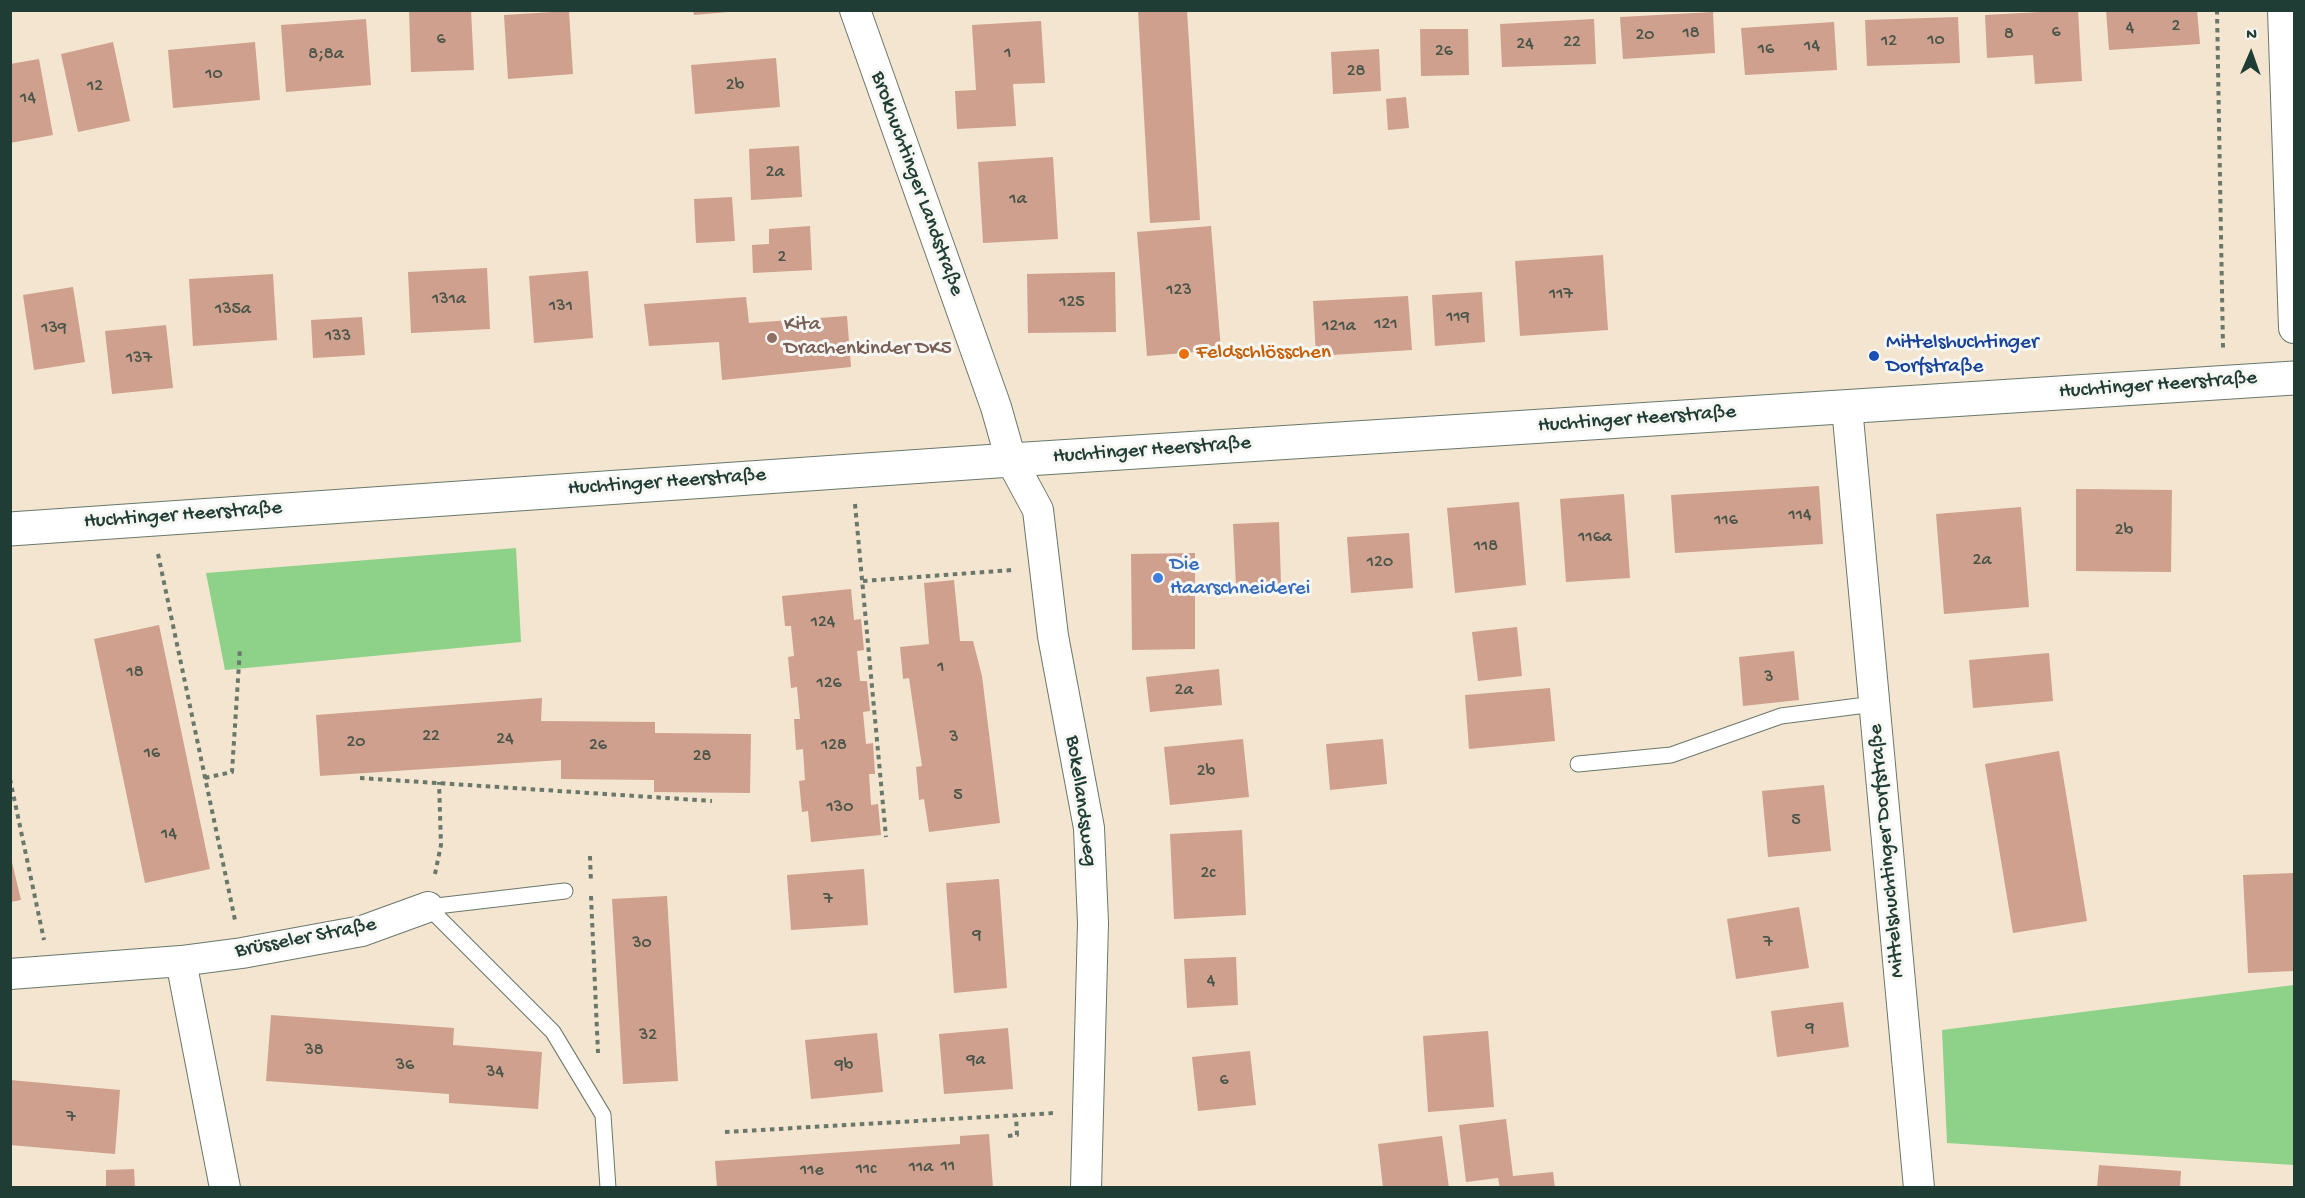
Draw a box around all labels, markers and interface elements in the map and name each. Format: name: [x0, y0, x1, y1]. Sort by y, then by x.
house number: 2: [2172, 16, 2180, 38]
house number: 4: [2126, 18, 2134, 40]
house number: 6: [2051, 22, 2061, 44]
house number: 18: [1682, 23, 1700, 45]
house number: 8: [2004, 24, 2014, 46]
north arrow: [2221, 24, 2281, 84]
house number: 20: [1635, 25, 1655, 47]
text: N: [2246, 26, 2257, 45]
house number: 6: [436, 29, 446, 51]
house number: 10: [1927, 30, 1945, 52]
house number: 12: [1881, 31, 1897, 53]
house number: 22: [1563, 32, 1581, 54]
house number: 24: [1516, 34, 1534, 56]
house number: 14: [1804, 36, 1820, 58]
house number: 16: [1758, 39, 1774, 61]
house number: 26: [1435, 41, 1453, 63]
house number: 1: [1004, 43, 1012, 65]
house number: 8;8a: [308, 44, 344, 66]
house number: 28: [1347, 61, 1365, 83]
house number: 10: [205, 64, 223, 86]
street label: Brokhuchtinger Landstraße: [864, 68, 968, 300]
house number: 2b: [726, 75, 744, 97]
house number: 12: [87, 76, 103, 98]
house number: 14: [20, 88, 36, 110]
house number: 2a: [766, 162, 784, 184]
house number: 1a: [1009, 189, 1027, 211]
house number: 2: [778, 247, 786, 269]
house number: 123: [1166, 280, 1192, 302]
house number: 117: [1549, 284, 1573, 306]
house number: 131a: [432, 289, 466, 311]
house number: 125: [1059, 292, 1085, 314]
house number: 131: [549, 296, 573, 318]
house number: 135a: [215, 299, 251, 321]
house number: 119: [1446, 307, 1470, 329]
place label: Kita Drachenkinder DK5: [784, 313, 952, 363]
house number: 121: [1374, 314, 1398, 336]
house number: 121a: [1322, 316, 1356, 338]
house number: 139: [41, 318, 67, 340]
house number: 133: [325, 326, 351, 348]
marker: Kita Drachenkinder DK5: [765, 331, 779, 345]
place label: Mittelshuchtinger Dorfstraße: [1886, 331, 2038, 381]
place label: Feldschlösschen: [1196, 341, 1331, 367]
marker: Feldschlösschen: [1177, 347, 1191, 361]
house number: 137: [126, 348, 152, 370]
marker: Mittelshuchtinger Dorfstraße: [1867, 349, 1881, 363]
street label: Huchtinger Heerstraße: [2058, 367, 2258, 405]
street label: Huchtinger Heerstraße: [1537, 401, 1737, 439]
street label: Huchtinger Heerstraße: [1052, 432, 1252, 470]
street label: Huchtinger Heerstraße: [567, 464, 767, 502]
street label: Huchtinger Heerstraße: [83, 497, 283, 535]
house number: 114: [1788, 505, 1812, 527]
house number: 116: [1714, 510, 1738, 532]
house number: 2b: [2115, 520, 2133, 542]
house number: 116a: [1578, 527, 1612, 549]
house number: 118: [1474, 536, 1498, 558]
house number: 2a: [1973, 550, 1991, 572]
house number: 120: [1367, 552, 1393, 574]
place label: Die Haarschneiderei: [1170, 553, 1310, 603]
marker: Die Haarschneiderei: [1151, 571, 1165, 585]
house number: 124: [811, 612, 835, 634]
house number: 1: [937, 657, 945, 679]
house number: 18: [126, 662, 144, 684]
house number: 3: [1764, 667, 1774, 689]
house number: 126: [816, 673, 842, 695]
house number: 2a: [1175, 680, 1193, 702]
street label: Mittelshuchtinger Dorfstraße: [1864, 723, 1912, 979]
house number: 22: [422, 726, 440, 748]
house number: 3: [949, 727, 959, 749]
house number: 24: [496, 729, 514, 751]
house number: 20: [346, 732, 366, 754]
street label: Bokellandsweg: [1058, 734, 1102, 868]
house number: 26: [589, 735, 607, 757]
house number: 128: [821, 735, 847, 757]
house number: 16: [144, 743, 160, 765]
house number: 28: [693, 746, 711, 768]
house number: 2b: [1197, 761, 1215, 783]
house number: 5: [953, 785, 963, 807]
house number: 130: [827, 797, 853, 819]
house number: 5: [1791, 810, 1801, 832]
house number: 14: [161, 824, 177, 846]
house number: 2c: [1201, 863, 1215, 885]
house number: 7: [823, 889, 833, 911]
street label: Brüsseler Straße: [233, 913, 379, 965]
house number: 9: [972, 925, 982, 947]
house number: 7: [1763, 932, 1773, 954]
house number: 30: [632, 933, 652, 955]
house number: 4: [1207, 971, 1215, 993]
house number: 9: [1805, 1018, 1815, 1040]
house number: 32: [639, 1025, 657, 1047]
house number: 38: [304, 1040, 324, 1062]
house number: 9a: [966, 1050, 986, 1072]
house number: 36: [396, 1055, 414, 1077]
house number: 9b: [835, 1055, 853, 1077]
house number: 34: [486, 1062, 504, 1084]
house number: 6: [1219, 1070, 1229, 1092]
house number: 7: [66, 1107, 76, 1129]
house number: 11: [941, 1156, 955, 1178]
house number: 11a: [909, 1157, 933, 1179]
house number: 11c: [856, 1159, 876, 1181]
house number: 11e: [800, 1160, 824, 1182]

